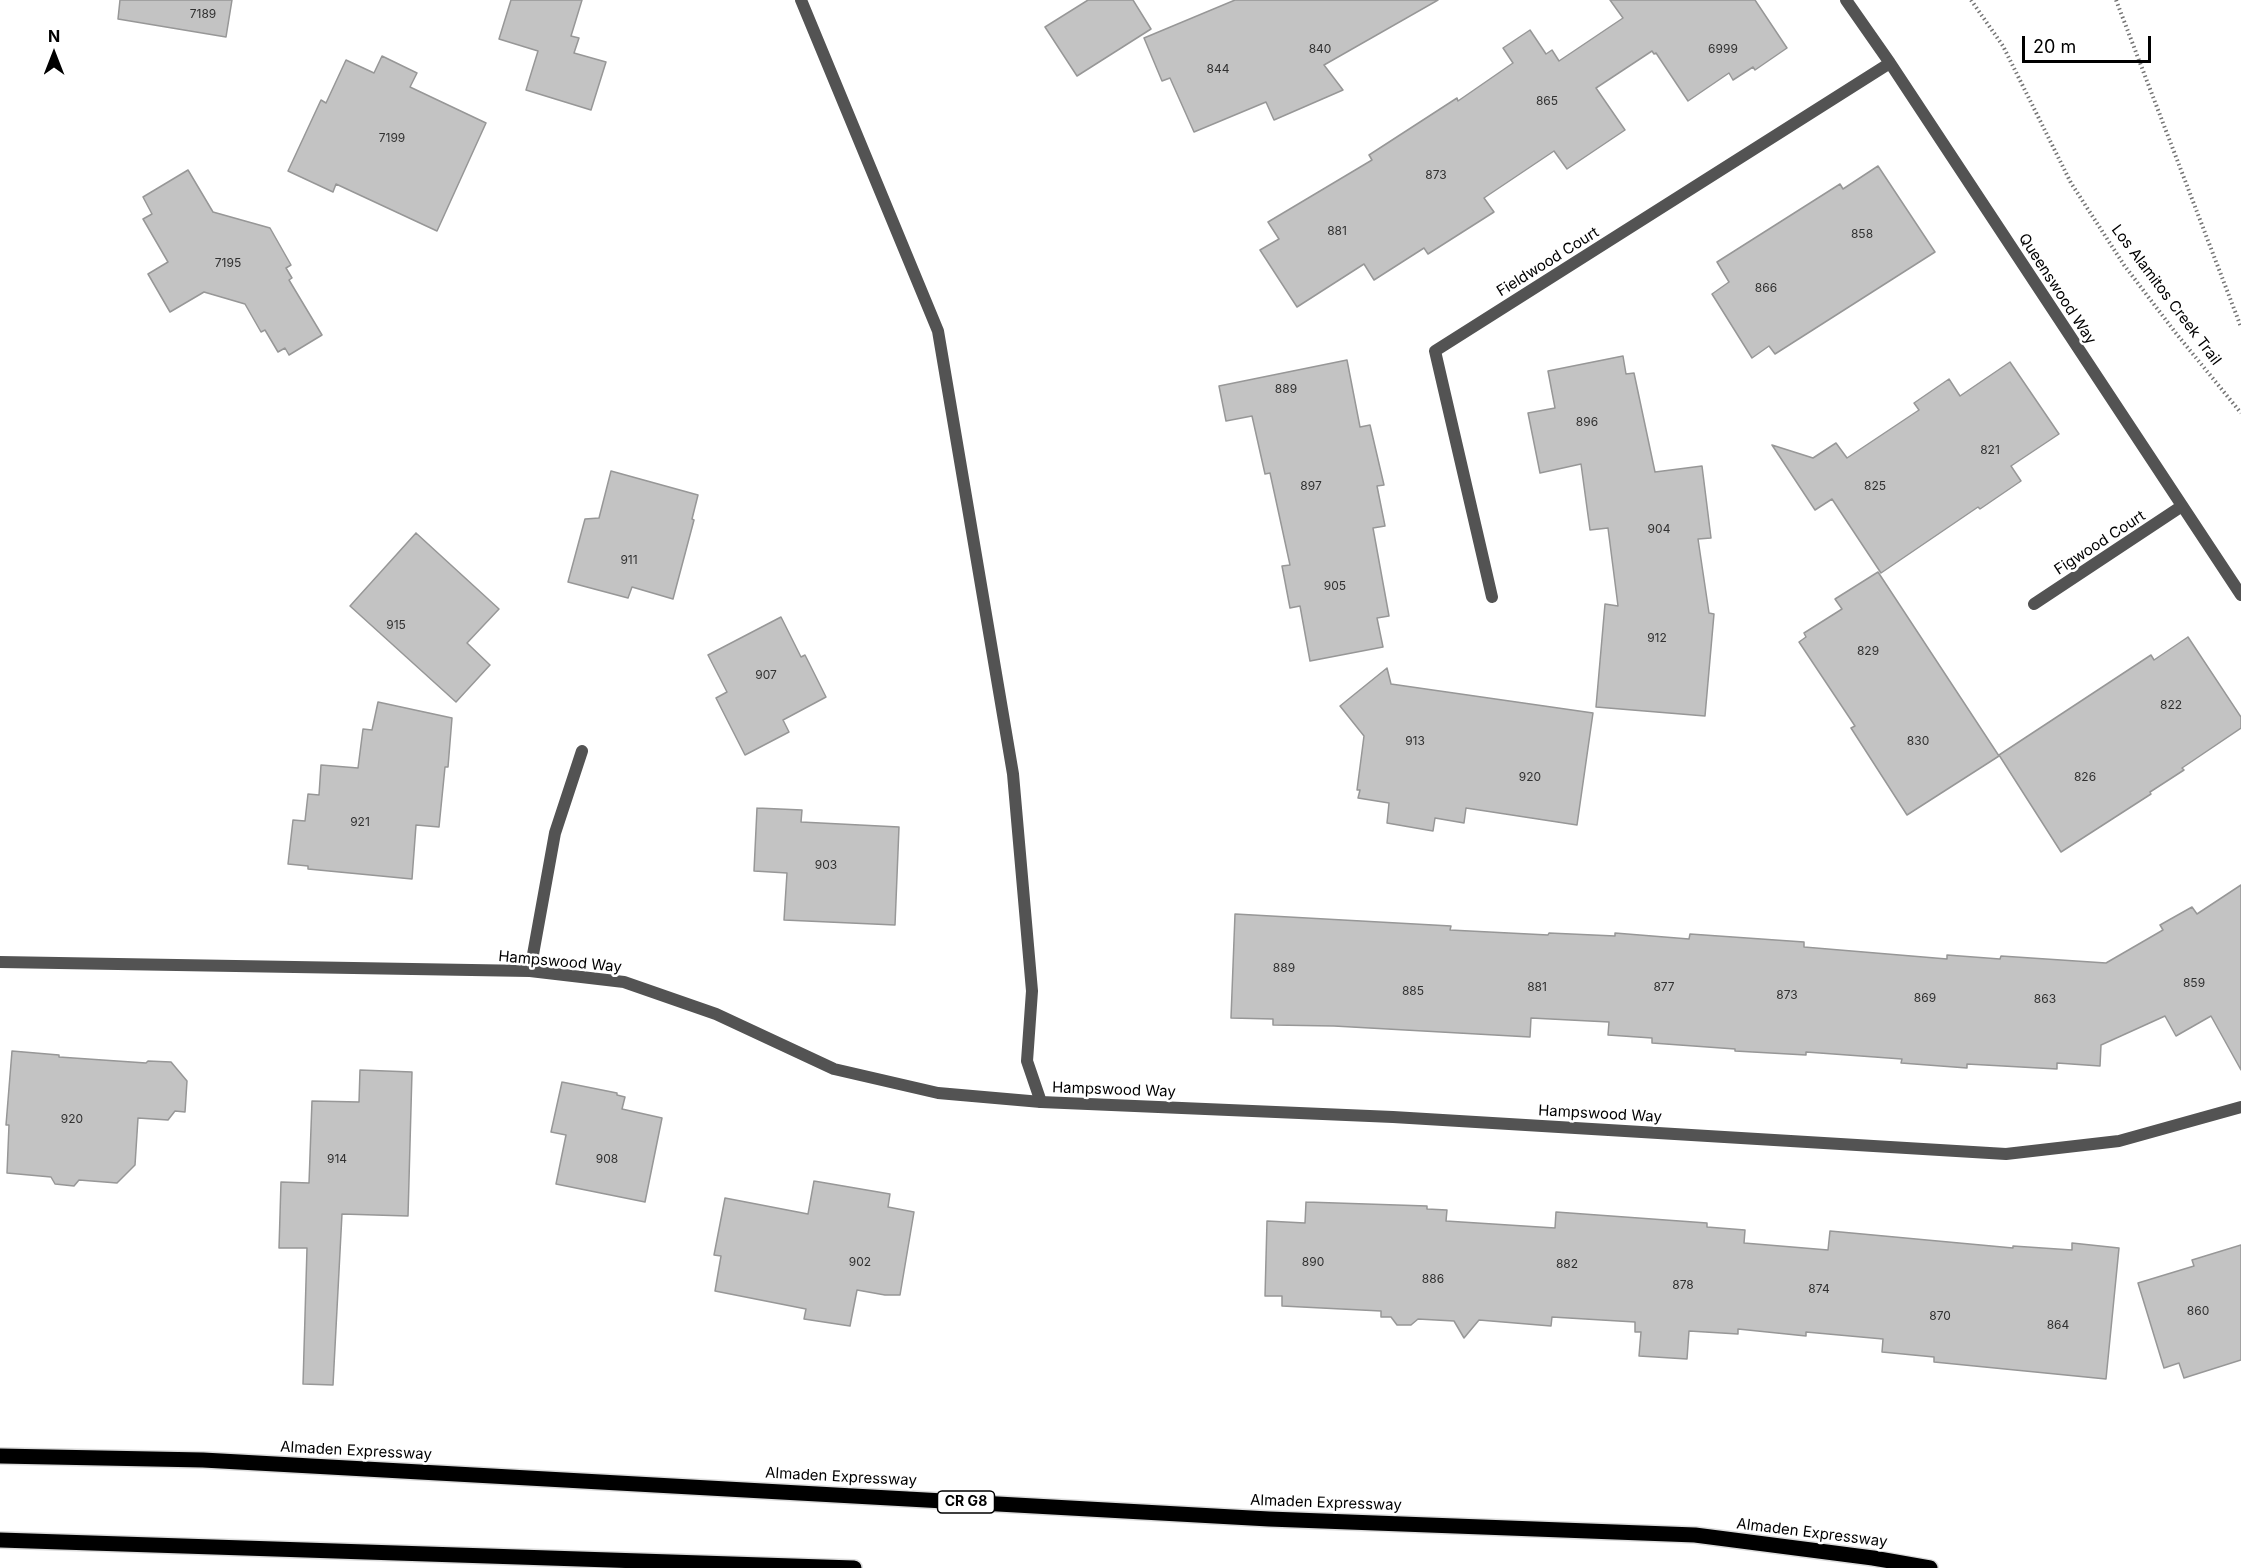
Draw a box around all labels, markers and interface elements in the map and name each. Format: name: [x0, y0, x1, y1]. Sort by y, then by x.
house number: 7189: [190, 7, 216, 21]
north arrow: [24, 24, 84, 84]
scale bar: [2025, 24, 2154, 62]
text: N: [48, 26, 60, 46]
text: 20 m: [2033, 36, 2076, 57]
house number: 840: [1309, 42, 1331, 56]
house number: 6999: [1708, 42, 1738, 56]
house number: 844: [1207, 62, 1229, 76]
house number: 865: [1536, 94, 1558, 108]
house number: 7199: [379, 131, 405, 145]
house number: 873: [1425, 168, 1447, 182]
street label: Los Alamitos Creek Trail: [2107, 221, 2225, 369]
street label: Fieldwood Court: [1494, 223, 1602, 301]
house number: 881: [1327, 224, 1347, 238]
house number: 858: [1851, 227, 1873, 241]
street label: Queenswood Way: [2014, 230, 2100, 348]
house number: 7195: [215, 256, 241, 270]
house number: 866: [1755, 281, 1777, 295]
house number: 889: [1275, 382, 1297, 396]
house number: 896: [1576, 415, 1598, 429]
house number: 821: [1980, 443, 2000, 457]
house number: 897: [1300, 479, 1322, 493]
house number: 825: [1864, 479, 1886, 493]
street label: Figwood Court: [2051, 507, 2149, 579]
house number: 904: [1648, 522, 1670, 536]
house number: 911: [620, 553, 638, 567]
house number: 905: [1324, 579, 1346, 593]
house number: 915: [386, 618, 406, 632]
house number: 912: [1647, 631, 1667, 645]
house number: 829: [1857, 644, 1879, 658]
house number: 907: [755, 668, 777, 682]
house number: 822: [2160, 698, 2182, 712]
house number: 913: [1405, 734, 1425, 748]
house number: 830: [1907, 734, 1929, 748]
house number: 920: [1519, 770, 1541, 784]
house number: 826: [2074, 770, 2096, 784]
house number: 921: [350, 815, 370, 829]
house number: 903: [815, 858, 837, 872]
street label: Hampswood Way: [498, 948, 622, 976]
house number: 889: [1273, 961, 1295, 975]
house number: 859: [2183, 976, 2205, 990]
house number: 881: [1527, 980, 1547, 994]
house number: 877: [1653, 980, 1675, 994]
house number: 885: [1402, 984, 1424, 998]
house number: 873: [1776, 988, 1798, 1002]
house number: 869: [1914, 991, 1936, 1005]
house number: 863: [2034, 992, 2056, 1006]
street label: Hampswood Way: [1052, 1079, 1176, 1101]
street label: Hampswood Way: [1538, 1102, 1662, 1126]
house number: 920: [61, 1112, 83, 1126]
house number: 914: [327, 1152, 347, 1166]
house number: 908: [596, 1152, 618, 1166]
house number: 902: [849, 1255, 871, 1269]
house number: 890: [1302, 1255, 1324, 1269]
house number: 882: [1556, 1257, 1578, 1271]
house number: 886: [1422, 1272, 1444, 1286]
house number: 878: [1672, 1278, 1694, 1292]
house number: 874: [1808, 1282, 1830, 1296]
house number: 860: [2187, 1304, 2209, 1318]
house number: 870: [1929, 1309, 1951, 1323]
house number: 864: [2047, 1318, 2069, 1332]
street label: Almaden Expressway: [280, 1438, 432, 1464]
street label: Almaden Expressway: [765, 1464, 917, 1490]
road number: CR G8: [938, 1491, 994, 1513]
street label: Almaden Expressway: [1250, 1491, 1402, 1515]
street label: Almaden Expressway: [1736, 1515, 1888, 1551]

